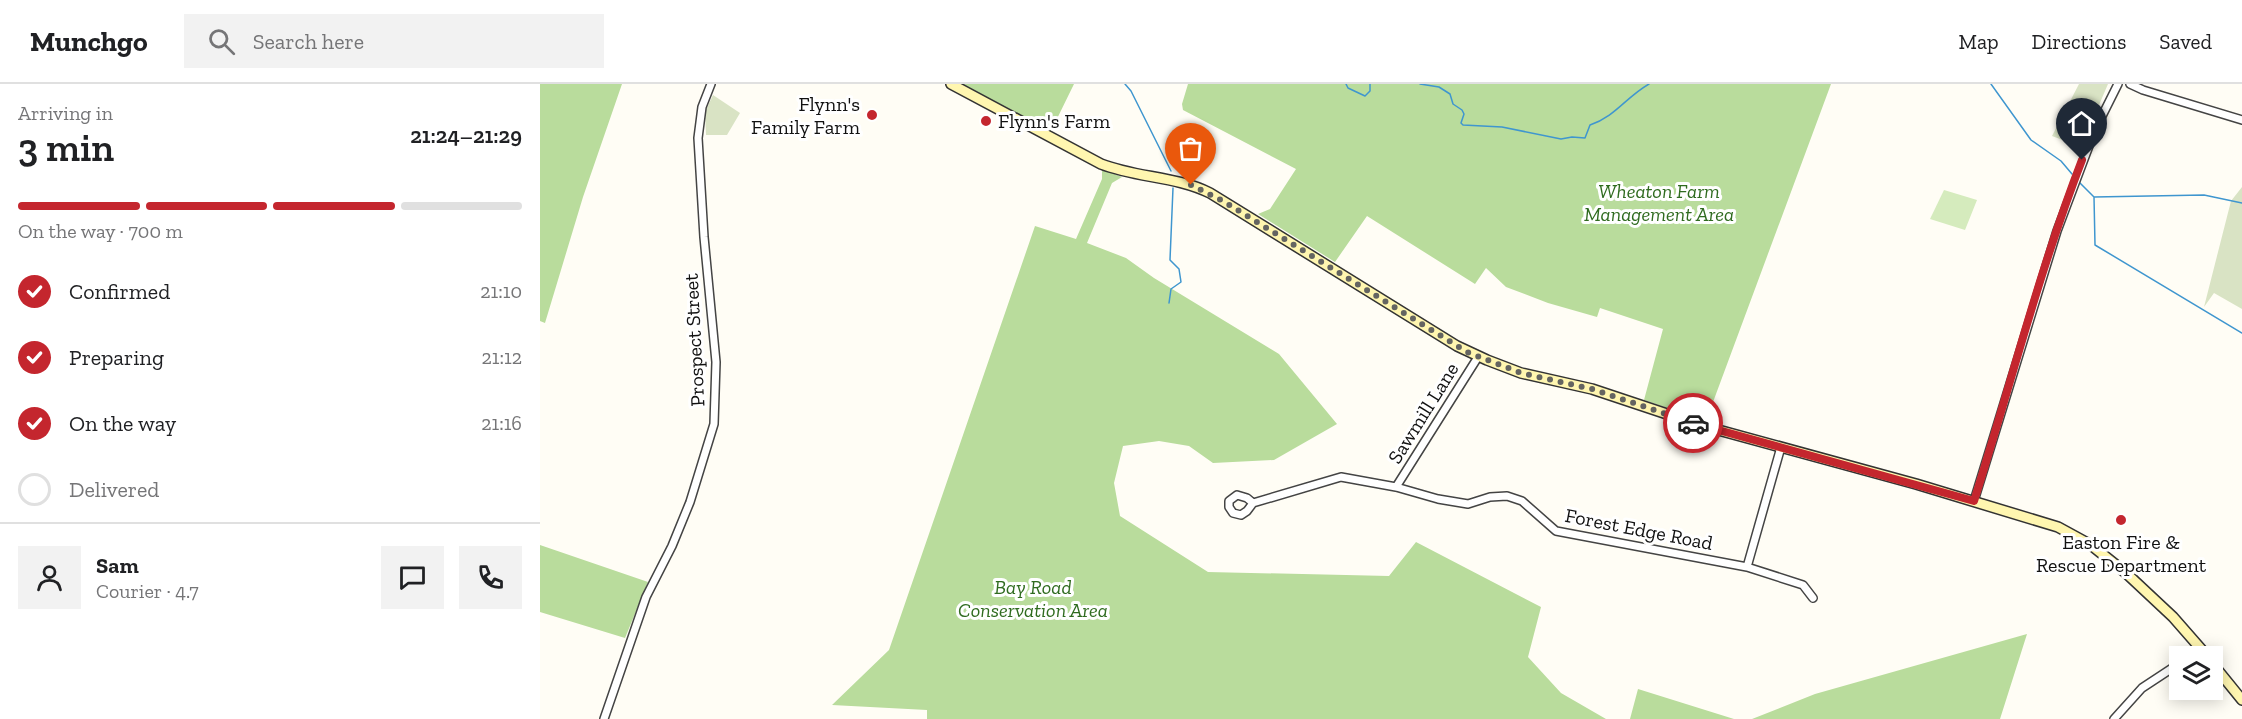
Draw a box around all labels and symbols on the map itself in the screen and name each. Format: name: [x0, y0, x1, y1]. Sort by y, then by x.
place label: Flynn's Family Farm: [751, 92, 861, 139]
pin: [2056, 98, 2107, 160]
marker: Flynn's Family Farm: [865, 108, 879, 122]
place label: Flynn's Farm: [998, 109, 1111, 133]
marker: Flynn's Farm: [979, 114, 993, 128]
pin: [1165, 123, 1216, 185]
park label: Wheaton Farm Management Area: [1584, 179, 1734, 226]
street label: Prospect Street: [679, 272, 709, 407]
street label: Sawmill Lane: [1382, 358, 1464, 468]
courier: [1663, 393, 1723, 453]
street label: Forest Edge Road: [1563, 503, 1715, 555]
marker: Easton Fire & Rescue Department: [2114, 513, 2128, 527]
place label: Easton Fire & Rescue Department: [2036, 530, 2207, 577]
park label: Bay Road Conservation Area: [958, 575, 1108, 622]

